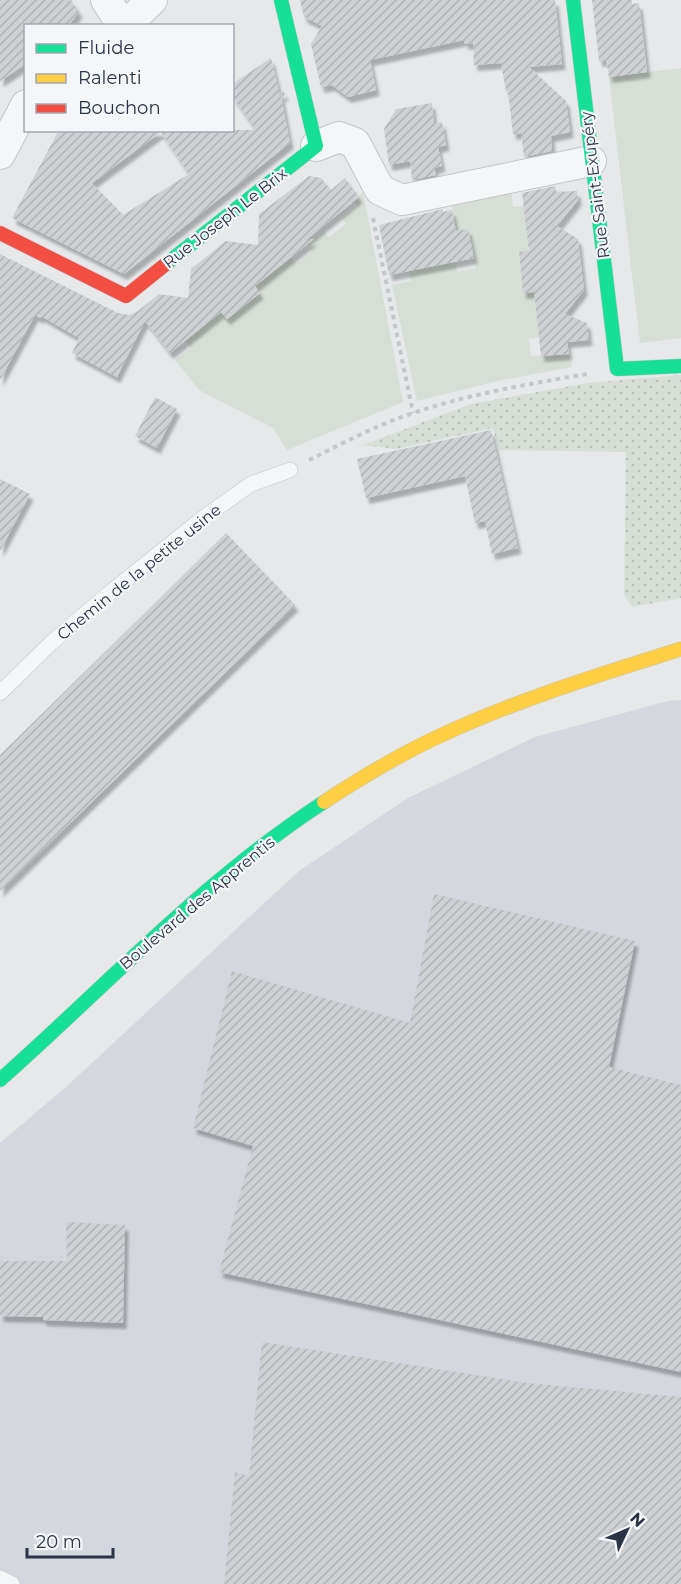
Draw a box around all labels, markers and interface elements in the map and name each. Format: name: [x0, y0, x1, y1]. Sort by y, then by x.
legend: [24, 24, 234, 132]
text: Fluide: [78, 37, 134, 59]
text: Ralenti: [78, 67, 142, 89]
text: Bouchon: [78, 97, 161, 119]
street label: Rue Saint-Exupéry: [577, 110, 613, 260]
street label: Rue Joseph Le Brix: [159, 163, 291, 272]
street label: Chemin de la petite usine: [53, 500, 225, 644]
street label: Boulevard des Apprentis: [116, 832, 279, 973]
north arrow: [597, 1500, 657, 1560]
text: N: [626, 1509, 649, 1531]
scale bar: [27, 1521, 112, 1559]
text: 20 m: [36, 1531, 82, 1553]

